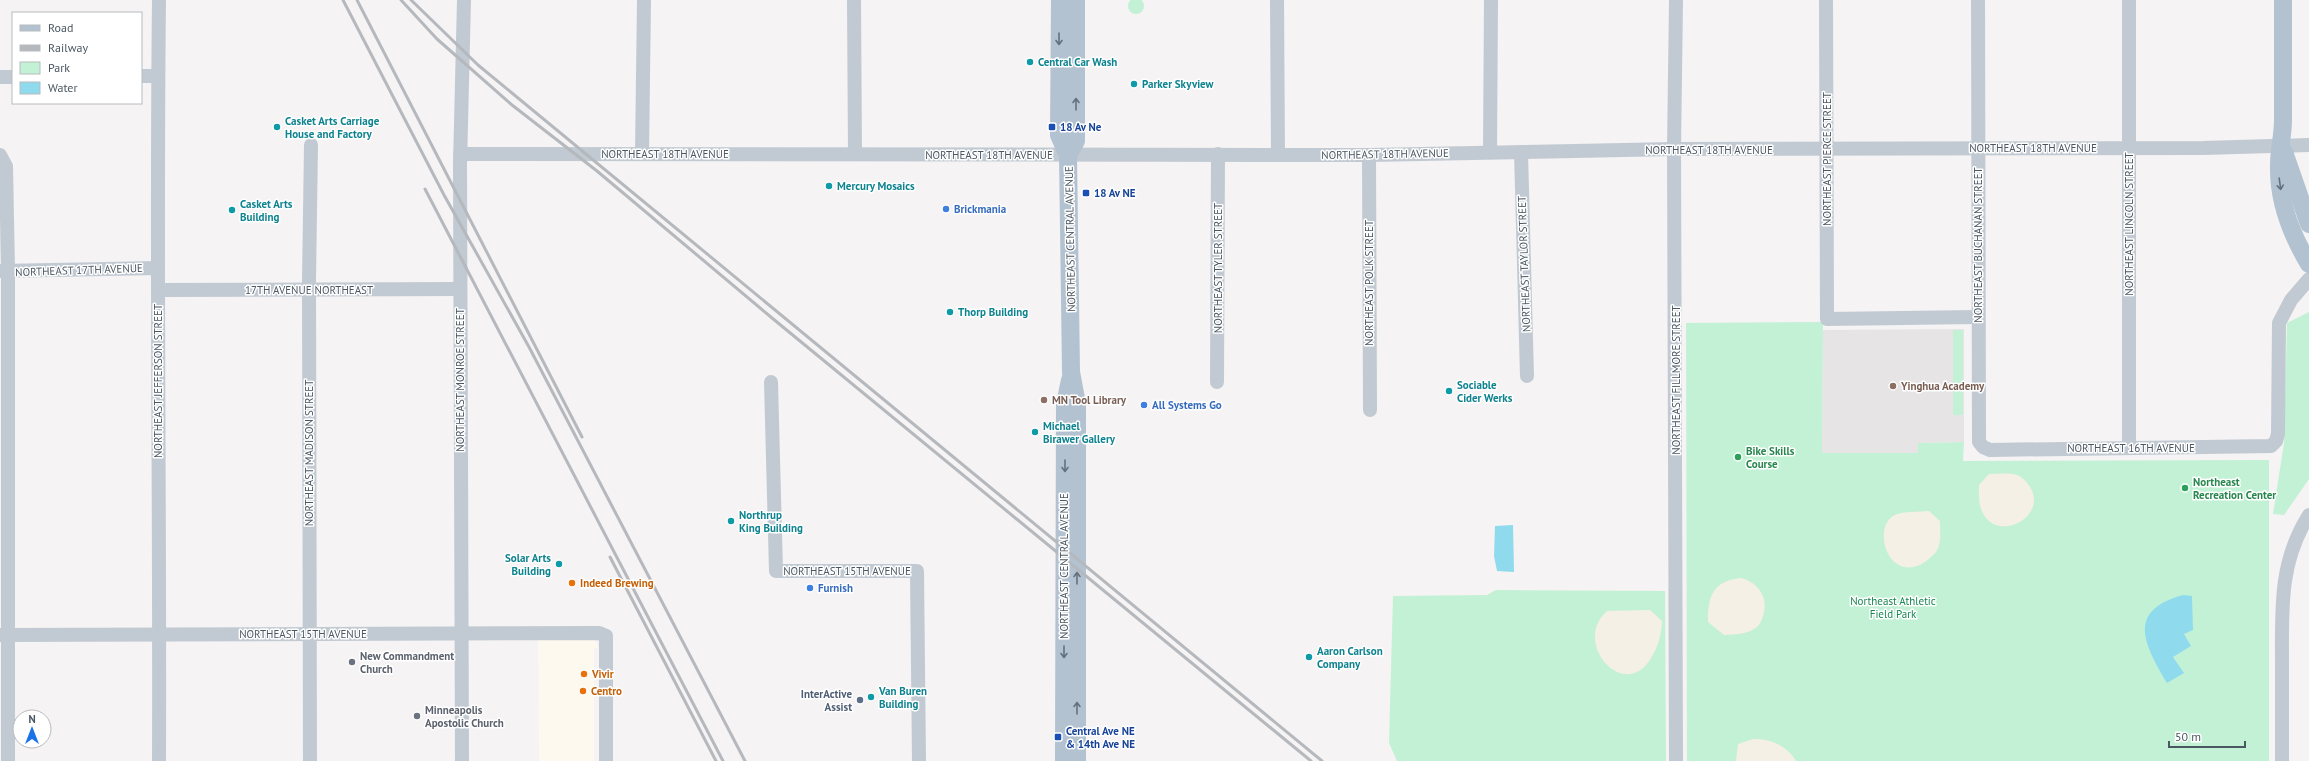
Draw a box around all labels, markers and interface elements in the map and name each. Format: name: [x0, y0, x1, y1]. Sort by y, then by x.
legend: [12, 12, 142, 104]
text: Road: [48, 20, 73, 35]
one-way arrow: [1055, 32, 1063, 45]
text: Railway: [48, 40, 88, 55]
place label: Central Car Wash: [1038, 55, 1117, 69]
marker: Central Car Wash: [1025, 57, 1035, 67]
text: Park: [48, 60, 70, 75]
place label: Parker Skyview: [1142, 77, 1215, 91]
marker: Parker Skyview: [1129, 79, 1139, 89]
text: Water: [48, 80, 78, 95]
street label: NORTHEAST PIERCE STREET: [1820, 92, 1834, 226]
one-way arrow: [1072, 98, 1080, 111]
place label: Casket Arts Carriage House and Factory: [285, 114, 380, 141]
place label: 18 Av Ne: [1060, 120, 1102, 134]
marker: Casket Arts Carriage House and Factory: [272, 122, 282, 132]
marker: 18 Av Ne: [1047, 122, 1057, 132]
street label: NORTHEAST 18TH AVENUE: [1969, 141, 2097, 155]
street label: NORTHEAST 18TH AVENUE: [1645, 143, 1773, 157]
street label: NORTHEAST 18TH AVENUE: [1321, 146, 1449, 162]
street label: NORTHEAST 18TH AVENUE: [601, 147, 729, 161]
street label: NORTHEAST 18TH AVENUE: [925, 148, 1053, 162]
street label: NORTHEAST LINCOLN STREET: [2122, 152, 2136, 296]
street label: NORTHEAST CENTRAL AVENUE: [1062, 166, 1078, 312]
street label: NORTHEAST BUCHANAN STREET: [1971, 167, 1985, 323]
one-way arrow: [2276, 177, 2284, 190]
place label: Mercury Mosaics: [837, 179, 915, 193]
marker: Mercury Mosaics: [824, 181, 834, 191]
place label: 18 Av NE: [1094, 186, 1136, 200]
marker: 18 Av NE: [1081, 188, 1091, 198]
street label: NORTHEAST TAYLOR STREET: [1515, 196, 1533, 332]
place label: Casket Arts Building: [240, 197, 293, 224]
place label: Brickmania: [954, 202, 1006, 216]
street label: NORTHEAST TYLER STREET: [1211, 203, 1225, 333]
marker: Brickmania: [941, 204, 951, 214]
marker: Casket Arts Building: [227, 205, 237, 215]
street label: NORTHEAST POLK STREET: [1362, 220, 1376, 346]
street label: NORTHEAST 17TH AVENUE: [15, 261, 143, 279]
street label: 17TH AVENUE NORTHEAST: [245, 283, 373, 297]
street label: NORTHEAST JEFFERSON STREET: [151, 304, 165, 458]
place label: Thorp Building: [958, 305, 1028, 319]
street label: NORTHEAST FILLMORE STREET: [1669, 305, 1683, 455]
marker: Thorp Building: [945, 307, 955, 317]
street label: NORTHEAST MONROE STREET: [453, 308, 467, 452]
place label: Sociable Cider Werks: [1457, 378, 1513, 405]
place label: Yinghua Academy: [1900, 379, 1985, 393]
street label: NORTHEAST MADISON STREET: [302, 380, 316, 526]
marker: Yinghua Academy: [1888, 381, 1898, 391]
marker: Sociable Cider Werks: [1444, 386, 1454, 396]
place label: MN Tool Library: [1052, 393, 1127, 407]
marker: MN Tool Library: [1039, 395, 1049, 405]
place label: All Systems Go: [1152, 398, 1222, 412]
marker: All Systems Go: [1139, 400, 1149, 410]
place label: Michael Birawer Gallery: [1043, 419, 1116, 446]
marker: Michael Birawer Gallery: [1030, 427, 1040, 437]
street label: NORTHEAST 16TH AVENUE: [2067, 441, 2195, 455]
place label: Bike Skills Course: [1746, 444, 1795, 471]
marker: Bike Skills Course: [1733, 452, 1743, 462]
one-way arrow: [1061, 459, 1069, 472]
place label: Northeast Recreation Center: [2193, 475, 2276, 502]
marker: Northeast Recreation Center: [2180, 483, 2190, 493]
street label: NORTHEAST CENTRAL AVENUE: [1057, 493, 1071, 639]
place label: Northrup King Building: [739, 508, 803, 535]
marker: Northrup King Building: [726, 516, 736, 526]
place label: Solar Arts Building: [505, 551, 551, 578]
marker: Solar Arts Building: [554, 559, 564, 569]
street label: NORTHEAST 15TH AVENUE: [783, 564, 911, 578]
one-way arrow: [1073, 572, 1081, 585]
place label: Indeed Brewing: [580, 576, 654, 590]
marker: Indeed Brewing: [567, 578, 577, 588]
place label: Furnish: [818, 581, 853, 595]
marker: Furnish: [805, 583, 815, 593]
park label: Northeast Athletic Field Park: [1850, 594, 1936, 621]
street label: NORTHEAST 15TH AVENUE: [239, 627, 367, 641]
place label: Aaron Carlson Company: [1317, 644, 1383, 671]
one-way arrow: [1060, 645, 1068, 658]
place label: New Commandment Church: [360, 649, 454, 676]
marker: Aaron Carlson Company: [1304, 652, 1314, 662]
marker: New Commandment Church: [347, 657, 357, 667]
place label: Vivir: [591, 667, 614, 681]
marker: Vivir: [579, 669, 589, 679]
place label: Centro: [591, 684, 622, 698]
place label: Van Buren Building: [878, 684, 927, 711]
marker: Centro: [578, 686, 588, 696]
place label: InterActive Assist: [801, 687, 852, 714]
marker: Van Buren Building: [866, 692, 876, 702]
marker: InterActive Assist: [855, 695, 865, 705]
one-way arrow: [1073, 702, 1081, 715]
place label: Minneapolis Apostolic Church: [425, 703, 504, 730]
north arrow: [12, 709, 52, 749]
marker: Minneapolis Apostolic Church: [412, 711, 422, 721]
text: N: [28, 712, 36, 726]
scale bar: [2169, 723, 2245, 749]
place label: Central Ave NE & 14th Ave NE: [1066, 724, 1135, 751]
text: 50 m: [2175, 729, 2201, 744]
marker: Central Ave NE & 14th Ave NE: [1053, 732, 1063, 742]

